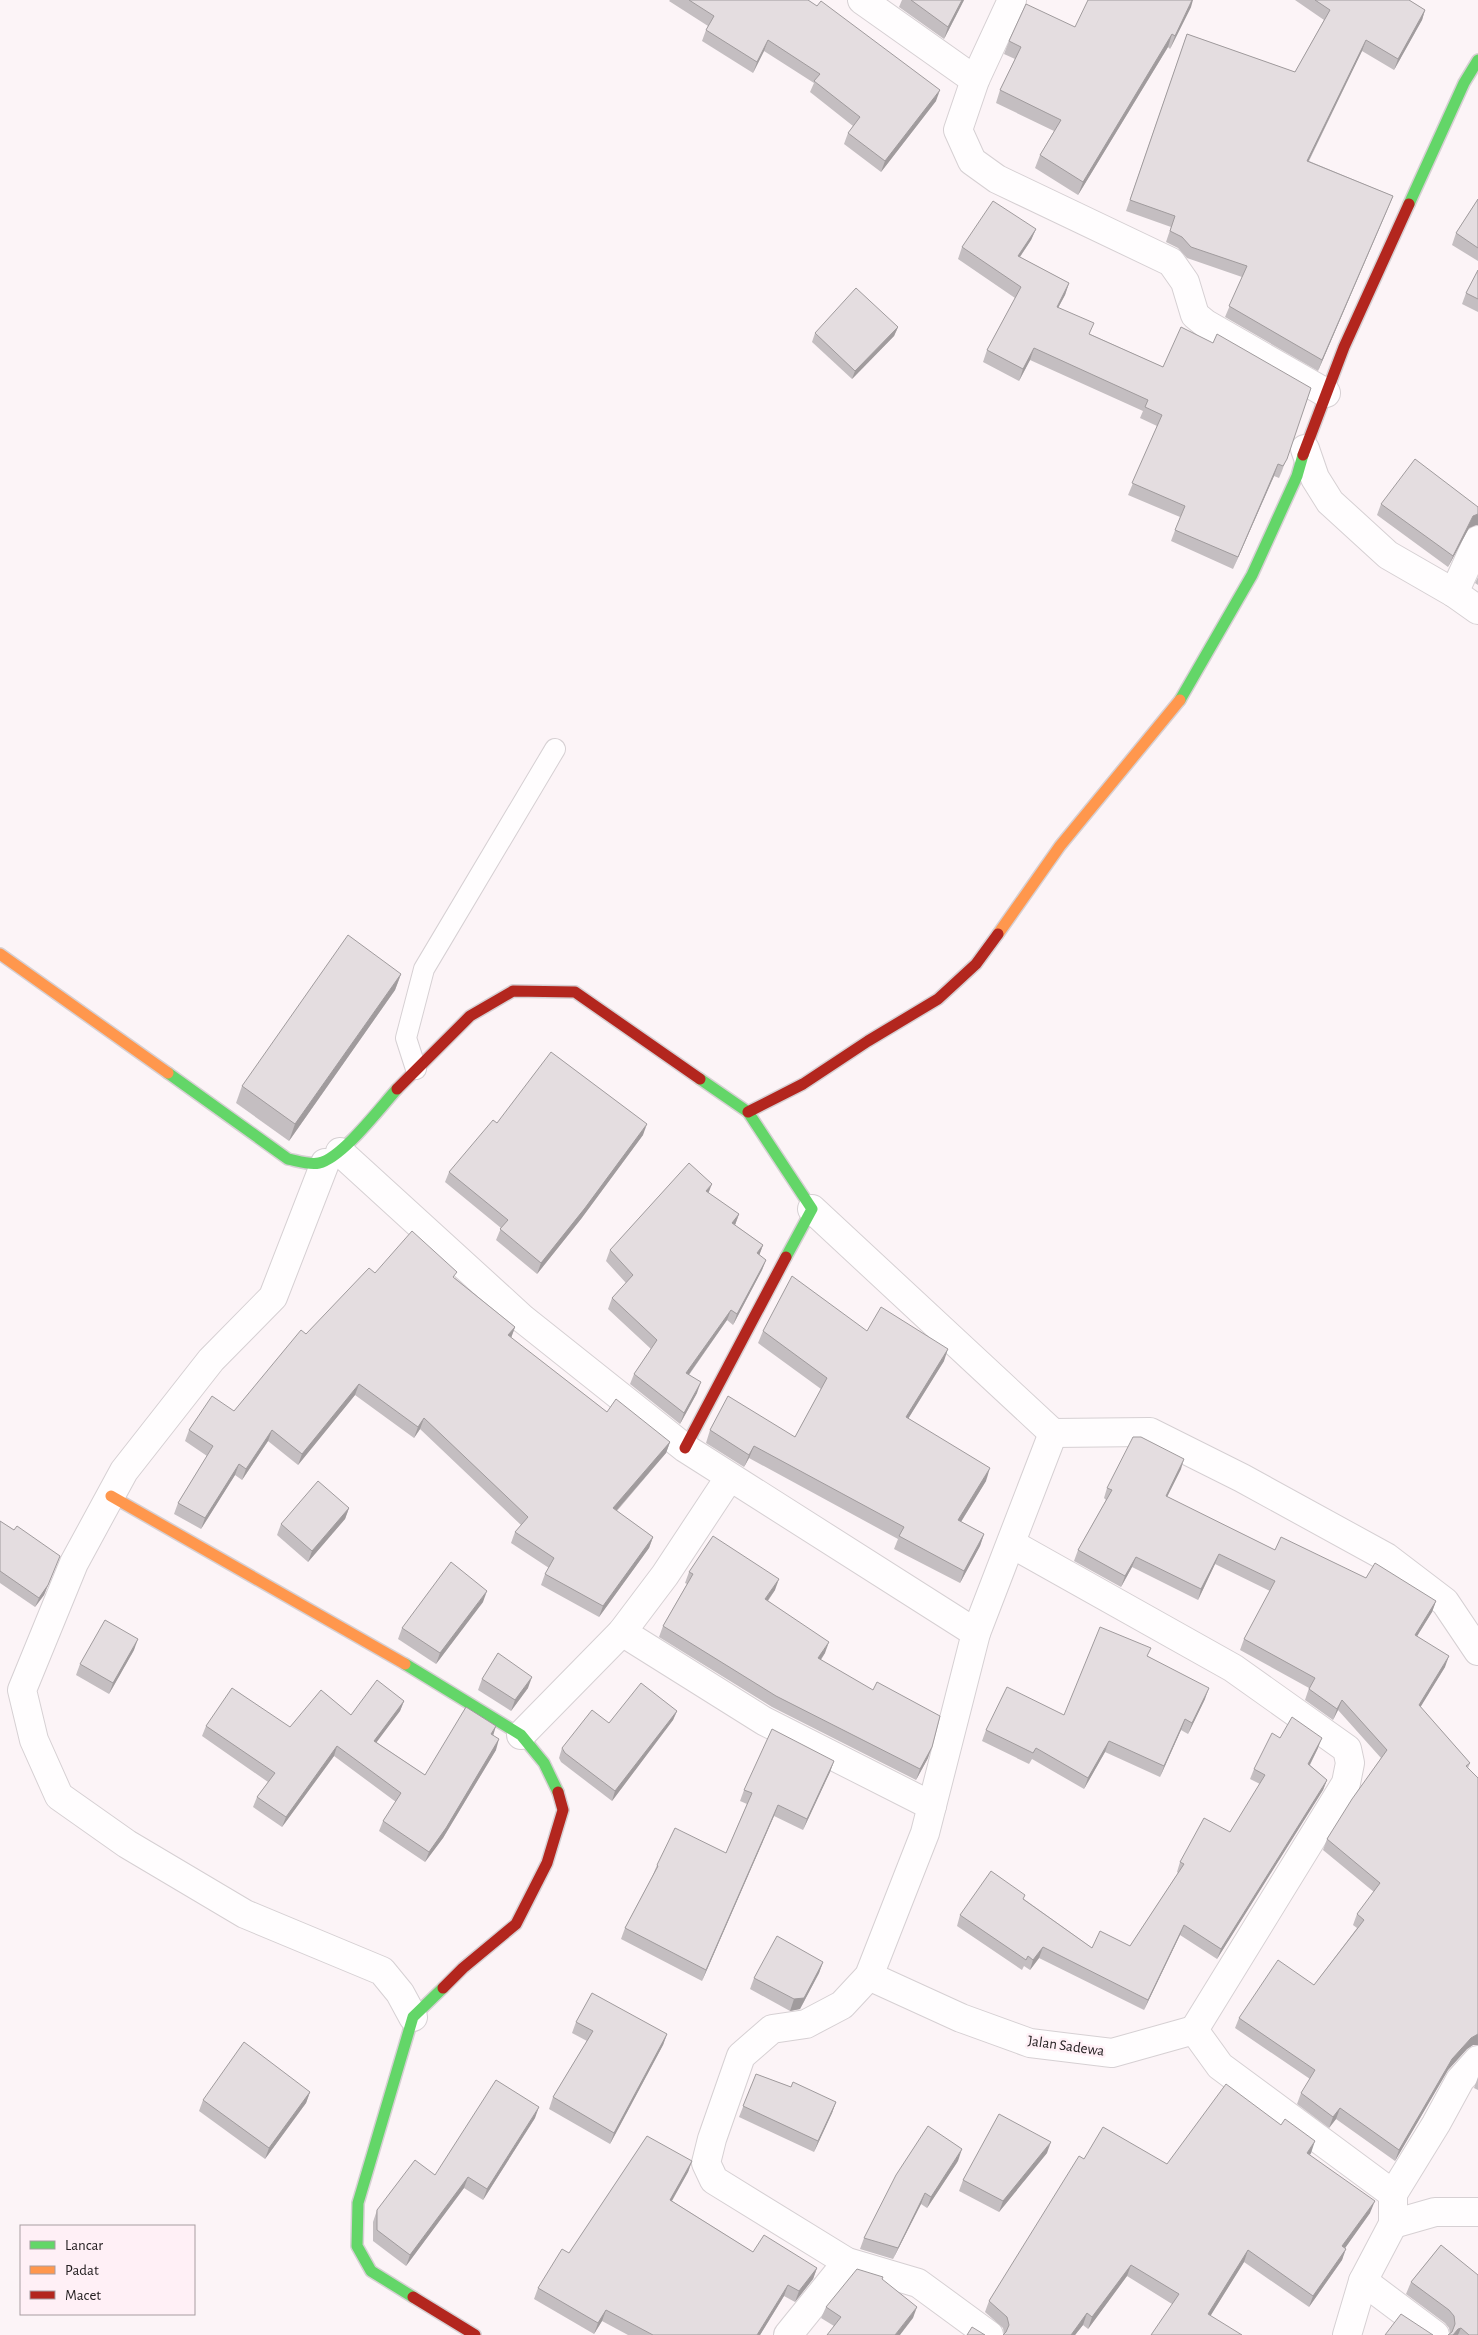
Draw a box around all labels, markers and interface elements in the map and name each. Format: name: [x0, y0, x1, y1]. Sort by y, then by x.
street label: Jalan Sadewa: [1027, 2033, 1105, 2059]
legend: [20, 2225, 195, 2315]
text: Lancar: [65, 2238, 103, 2253]
text: Padat: [65, 2263, 99, 2278]
text: Macet: [65, 2288, 101, 2303]

